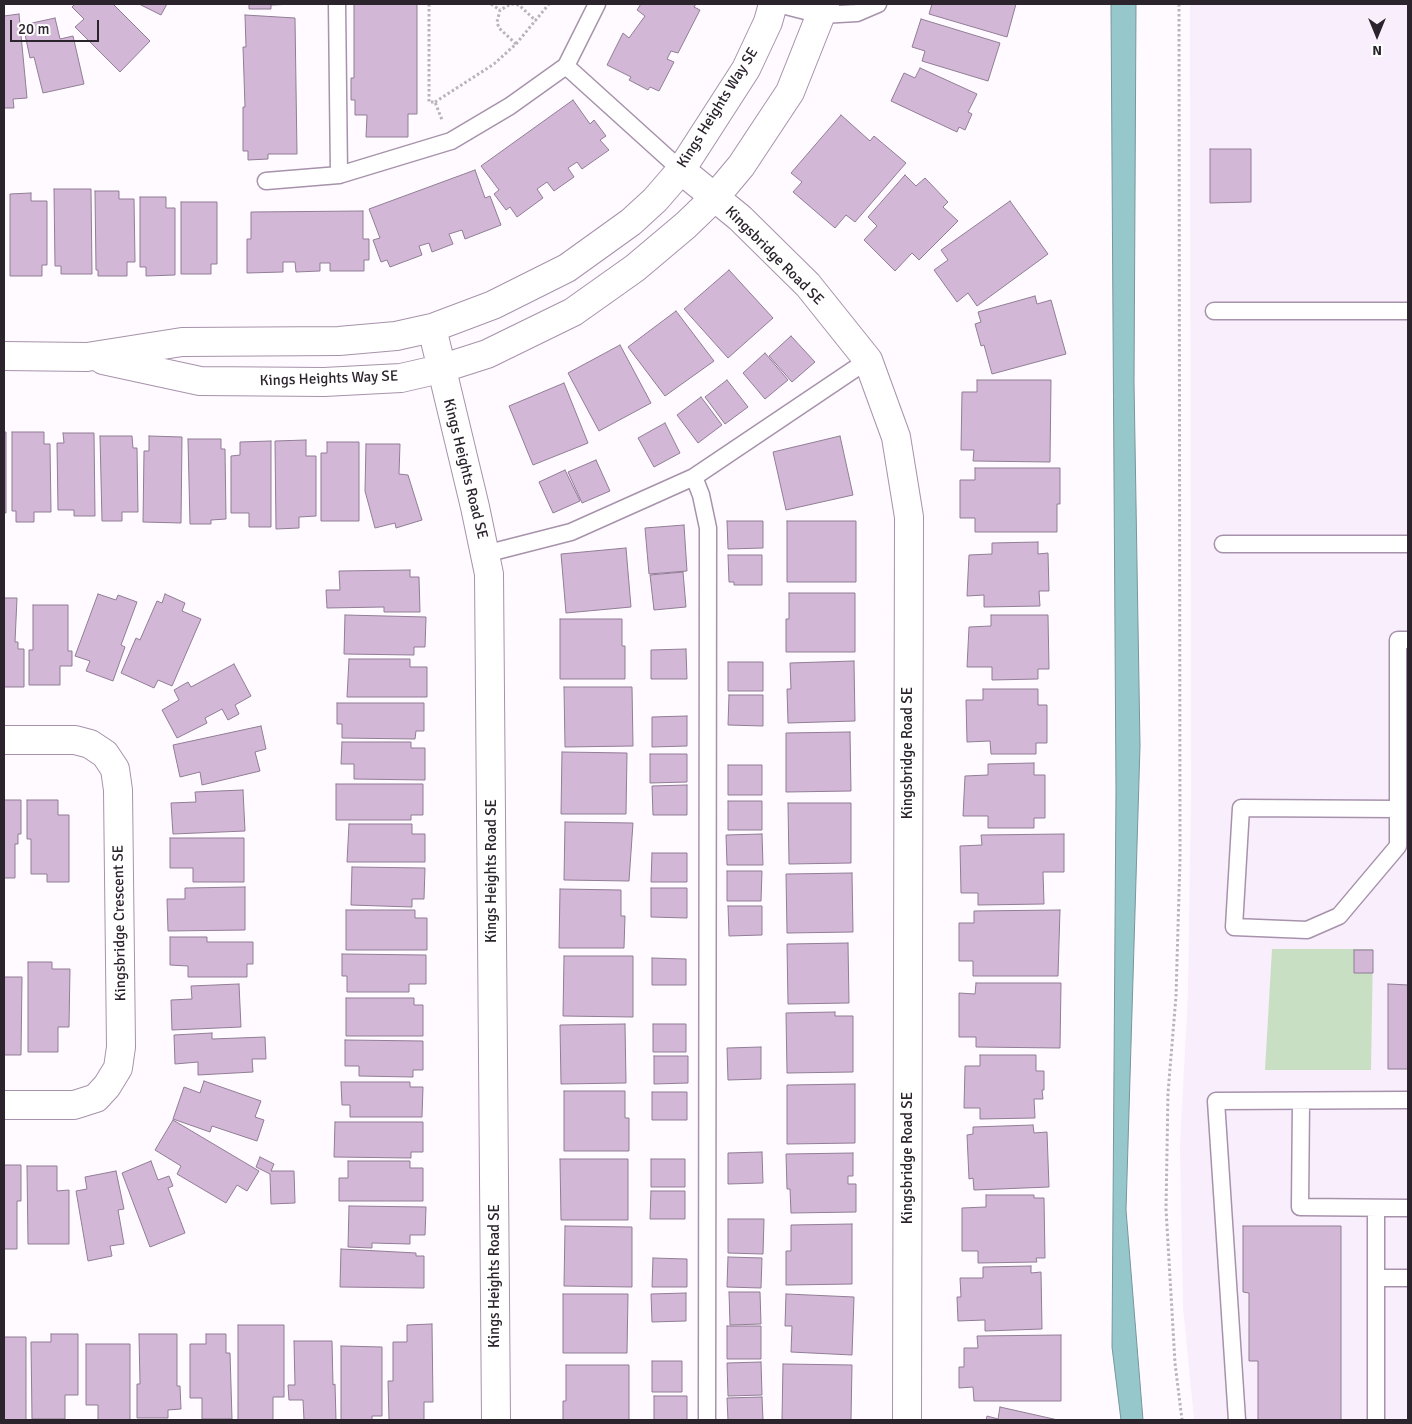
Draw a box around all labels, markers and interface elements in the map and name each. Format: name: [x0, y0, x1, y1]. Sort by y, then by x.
scale bar: [12, 10, 101, 42]
north arrow: [1352, 10, 1402, 60]
text: 20 m: [18, 20, 49, 38]
text: N: [1372, 42, 1382, 59]
street label: Kings Heights Way SE: [674, 44, 762, 172]
street label: Kingsbridge Road SE: [721, 203, 827, 309]
street label: Kings Heights Way SE: [259, 368, 399, 390]
street label: Kings Heights Road SE: [439, 397, 491, 541]
street label: Kingsbridge Road SE: [899, 687, 917, 819]
street label: Kings Heights Road SE: [483, 799, 501, 943]
street label: Kingsbridge Crescent SE: [110, 845, 130, 1001]
street label: Kingsbridge Road SE: [899, 1092, 917, 1224]
street label: Kings Heights Road SE: [486, 1204, 504, 1348]

